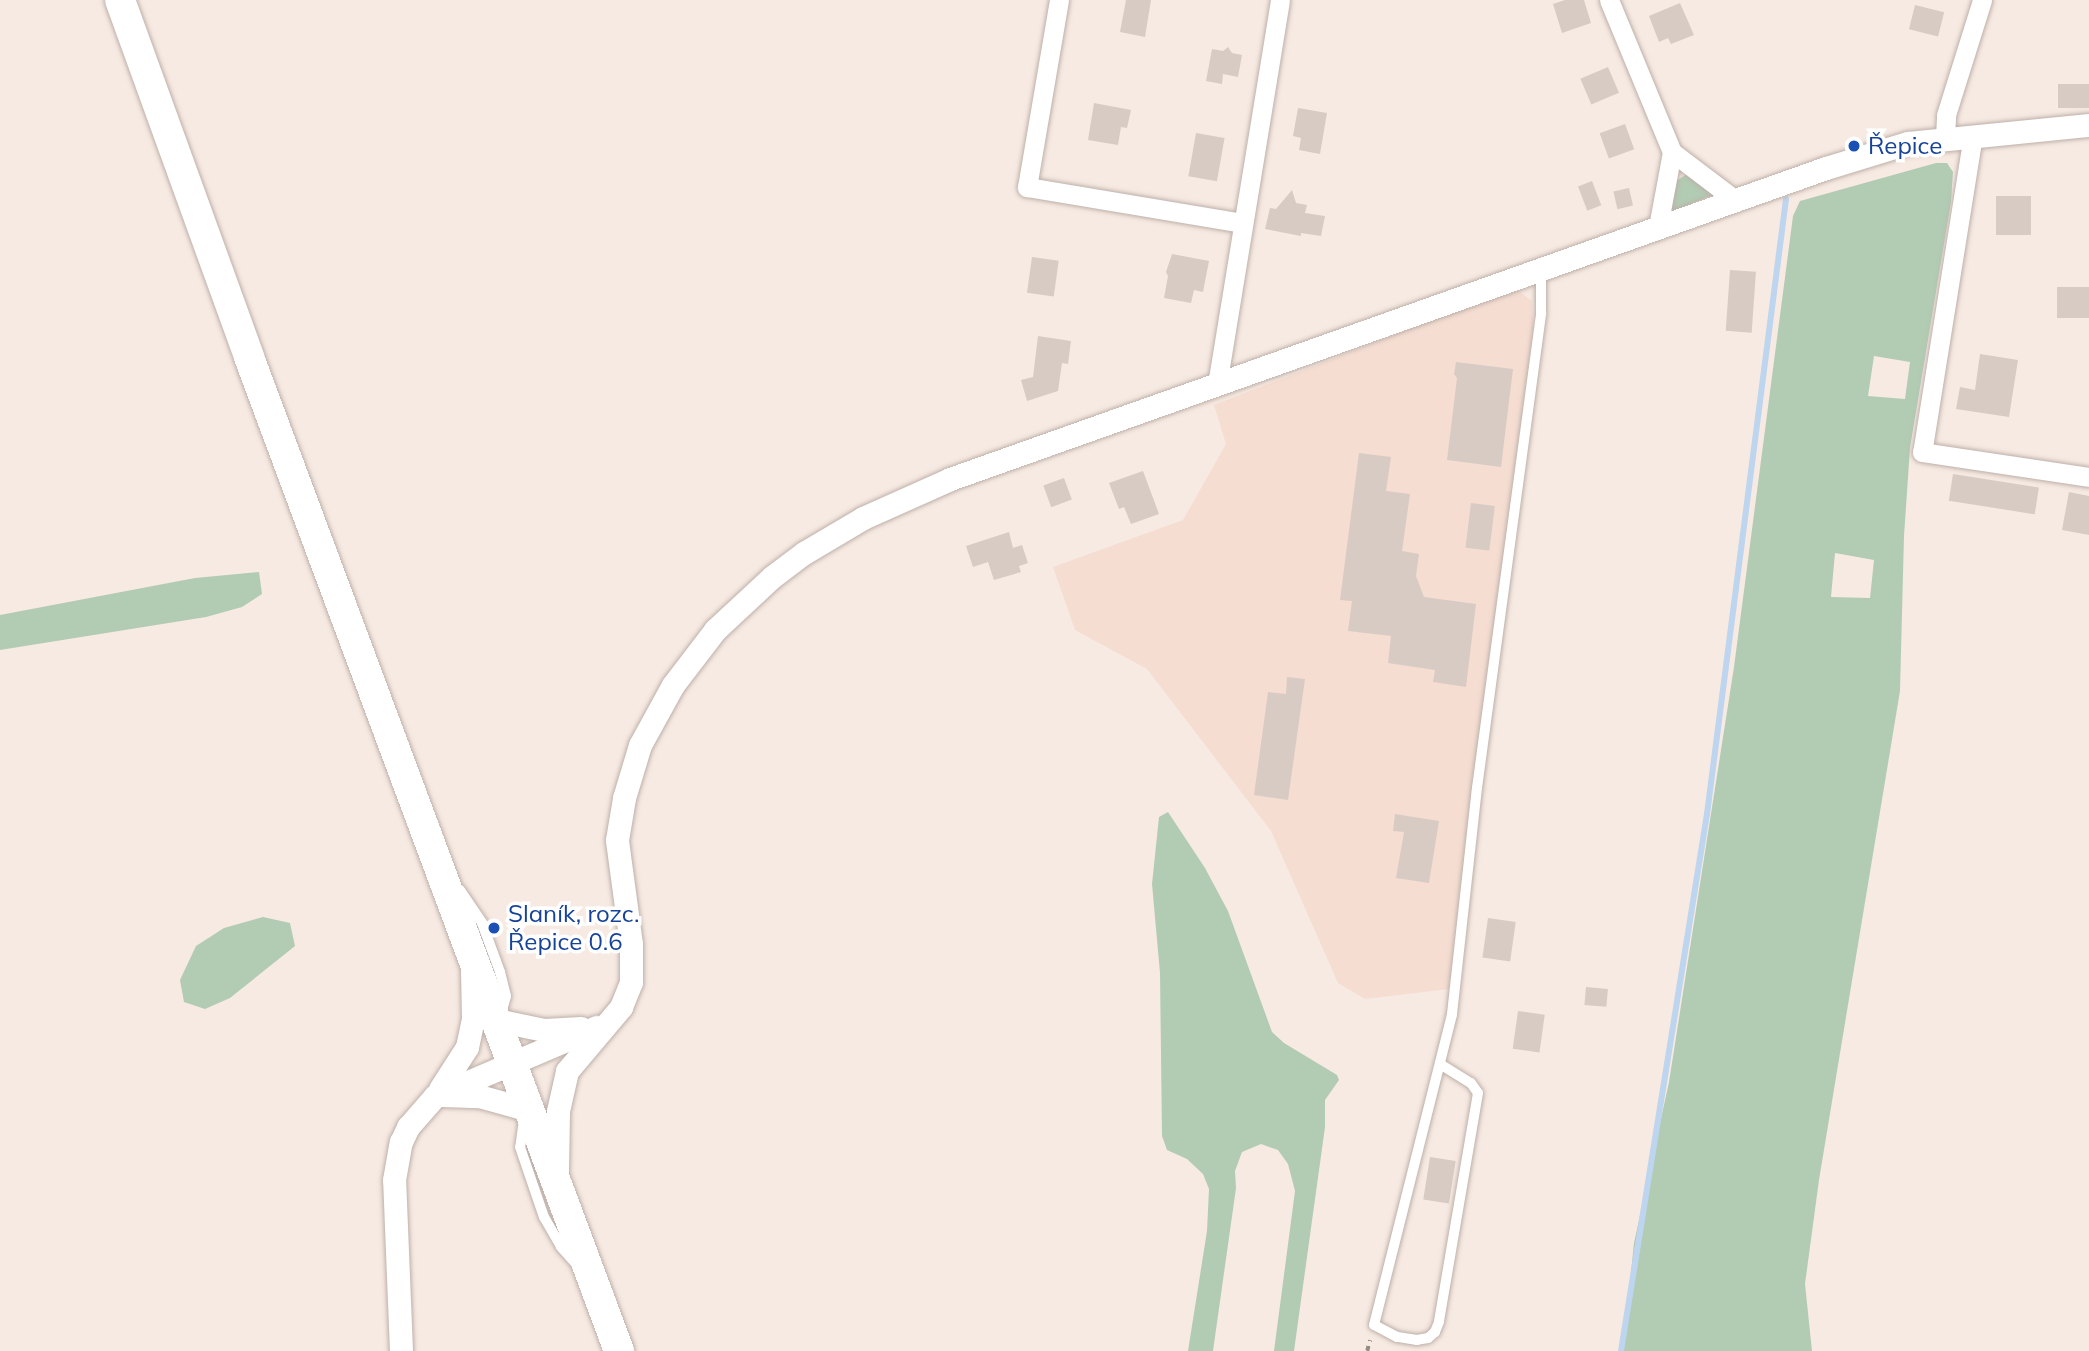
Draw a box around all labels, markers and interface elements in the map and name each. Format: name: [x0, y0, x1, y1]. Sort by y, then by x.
place label: Řepice: [1868, 132, 1942, 160]
marker: Řepice: [1846, 138, 1862, 154]
place label: Slaník, rozc. Řepice 0.6: [508, 900, 639, 956]
marker: Slaník, rozc. Řepice 0.6: [486, 920, 502, 936]

